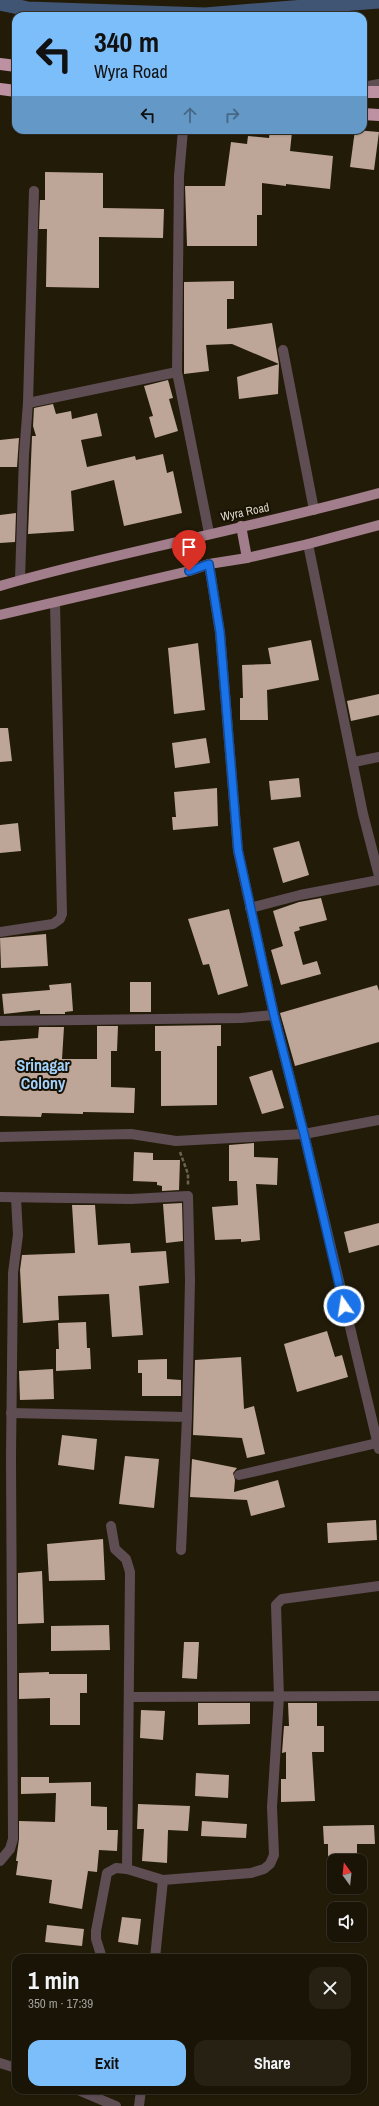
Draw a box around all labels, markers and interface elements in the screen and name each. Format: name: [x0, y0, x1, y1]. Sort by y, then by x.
text: 340 m: [94, 23, 159, 61]
icon: left: [28, 28, 80, 80]
text: Wyra Road: [94, 59, 168, 84]
icon: left: [137, 104, 159, 126]
icon: ahead: [179, 104, 201, 126]
icon: right: [221, 104, 243, 126]
street label: Wyra Road: [219, 499, 271, 525]
pin: [172, 530, 206, 571]
icon: arrive: [178, 536, 200, 558]
district label: Srinagar Colony: [16, 1054, 71, 1094]
position arrow: [323, 1285, 365, 1327]
north arrow: [327, 1854, 367, 1894]
map controls: [327, 1854, 367, 1942]
button: sound: [327, 1902, 367, 1942]
text: 1 min: [28, 1964, 79, 1996]
button: close: [309, 1967, 351, 2009]
text: 350 m · 17:39: [28, 1995, 93, 2012]
button: Exit: [28, 2040, 186, 2086]
button: Share: [194, 2040, 351, 2086]

